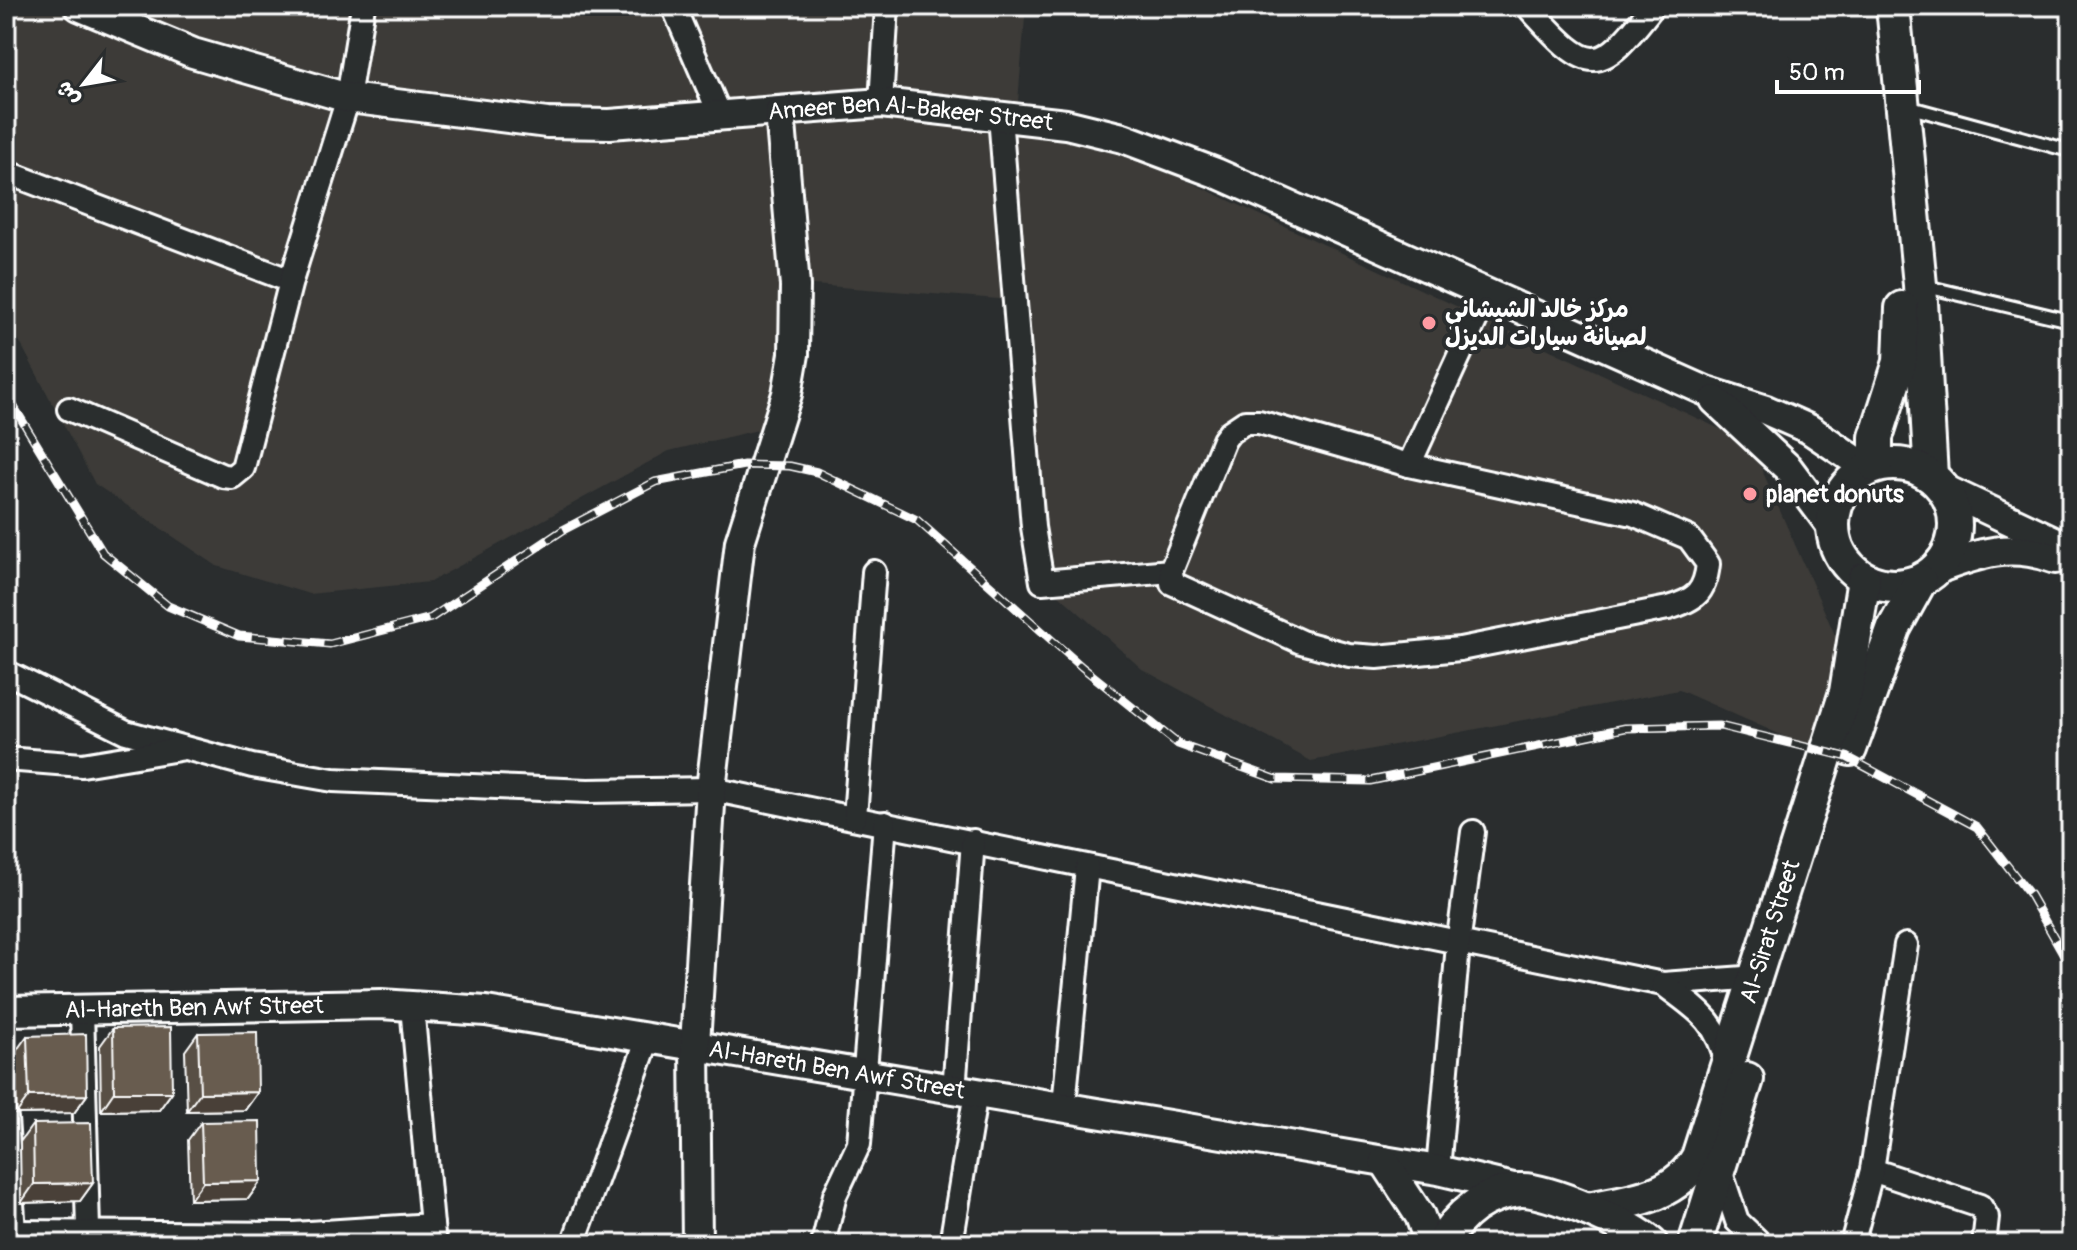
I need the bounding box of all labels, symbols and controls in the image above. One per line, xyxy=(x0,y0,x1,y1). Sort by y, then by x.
north arrow xyxy=(44,44,124,124)
scale bar xyxy=(1777,44,1919,94)
text: 50 m xyxy=(1789,58,1845,87)
text: ش xyxy=(49,76,86,111)
street label: Ameer Ben Al-Bakeer Street xyxy=(767,89,1055,137)
place label: مركز خالد الشيشاني لصيانة سيارات الديزل xyxy=(1445,295,1647,352)
marker: مركز خالد الشيشاني لصيانة سيارات الديزل xyxy=(1420,314,1438,332)
place label: planet donuts xyxy=(1766,480,1904,509)
marker: planet donuts xyxy=(1741,485,1759,503)
street label: Al-Sirat Street xyxy=(1734,856,1807,1007)
street label: Al-Hareth Ben Awf Street xyxy=(64,991,324,1025)
street label: Al-Hareth Ben Awf Street xyxy=(707,1034,967,1106)

